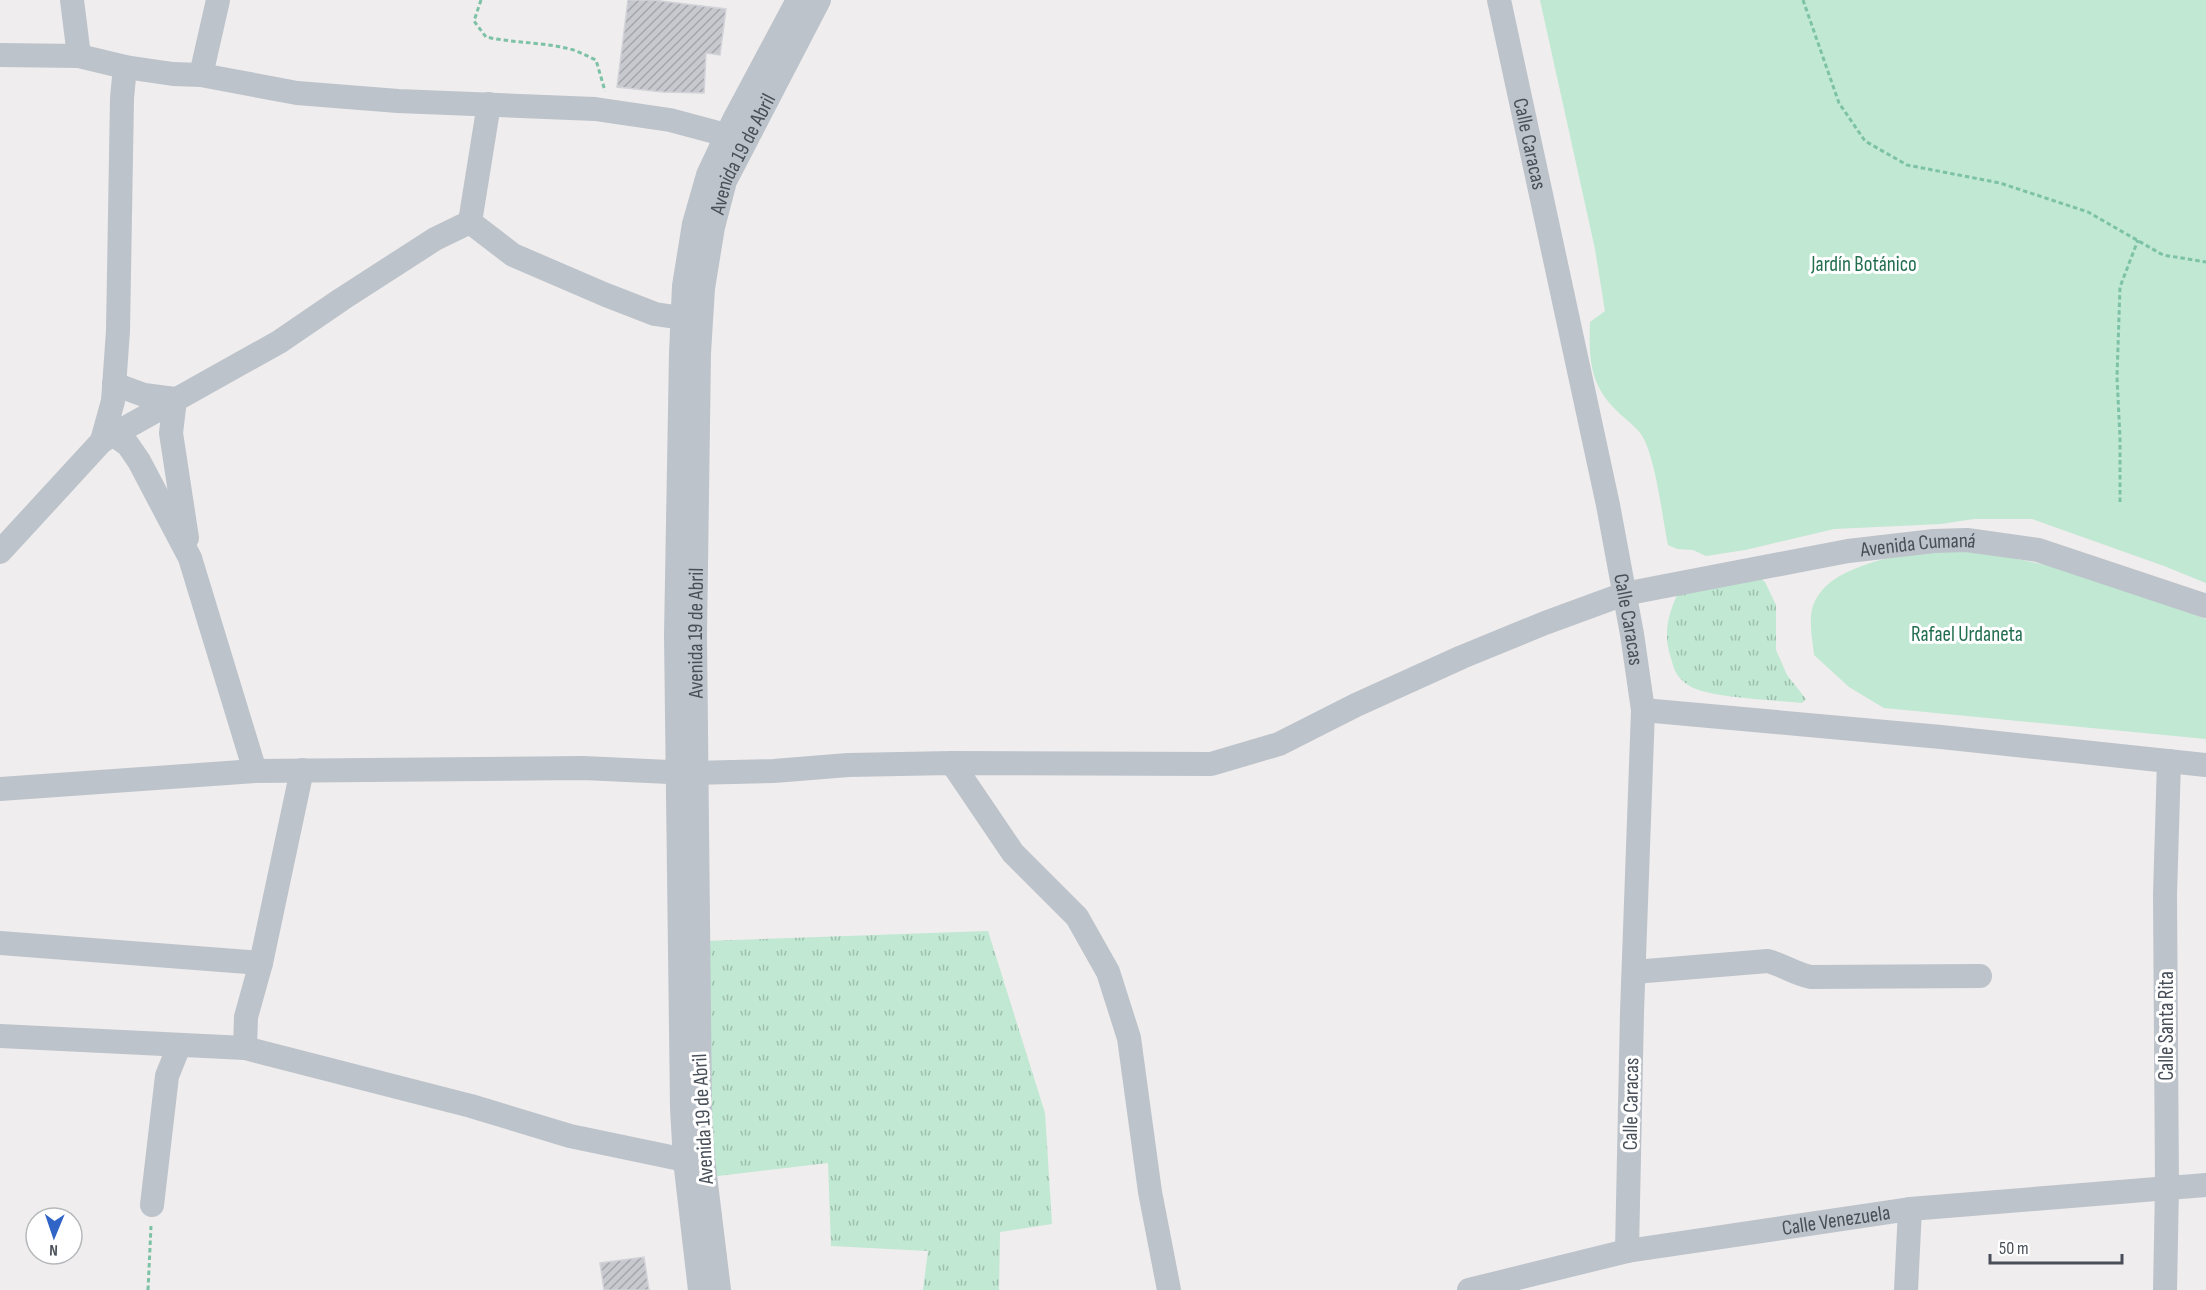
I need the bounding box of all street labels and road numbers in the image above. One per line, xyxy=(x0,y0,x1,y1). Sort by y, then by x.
street label: Avenida 19 de Abril xyxy=(704,89,781,218)
street label: Calle Caracas xyxy=(1508,96,1552,192)
street label: Avenida Cumaná xyxy=(1858,527,1977,562)
street label: Avenida 19 de Abril xyxy=(682,568,708,700)
street label: Calle Caracas xyxy=(1608,571,1649,667)
street label: Calle Santa Rita xyxy=(2154,971,2179,1081)
street label: Avenida 19 de Abril xyxy=(687,1053,719,1186)
street label: Calle Caracas xyxy=(1618,1057,1644,1151)
street label: Calle Venezuela xyxy=(1780,1200,1892,1240)

